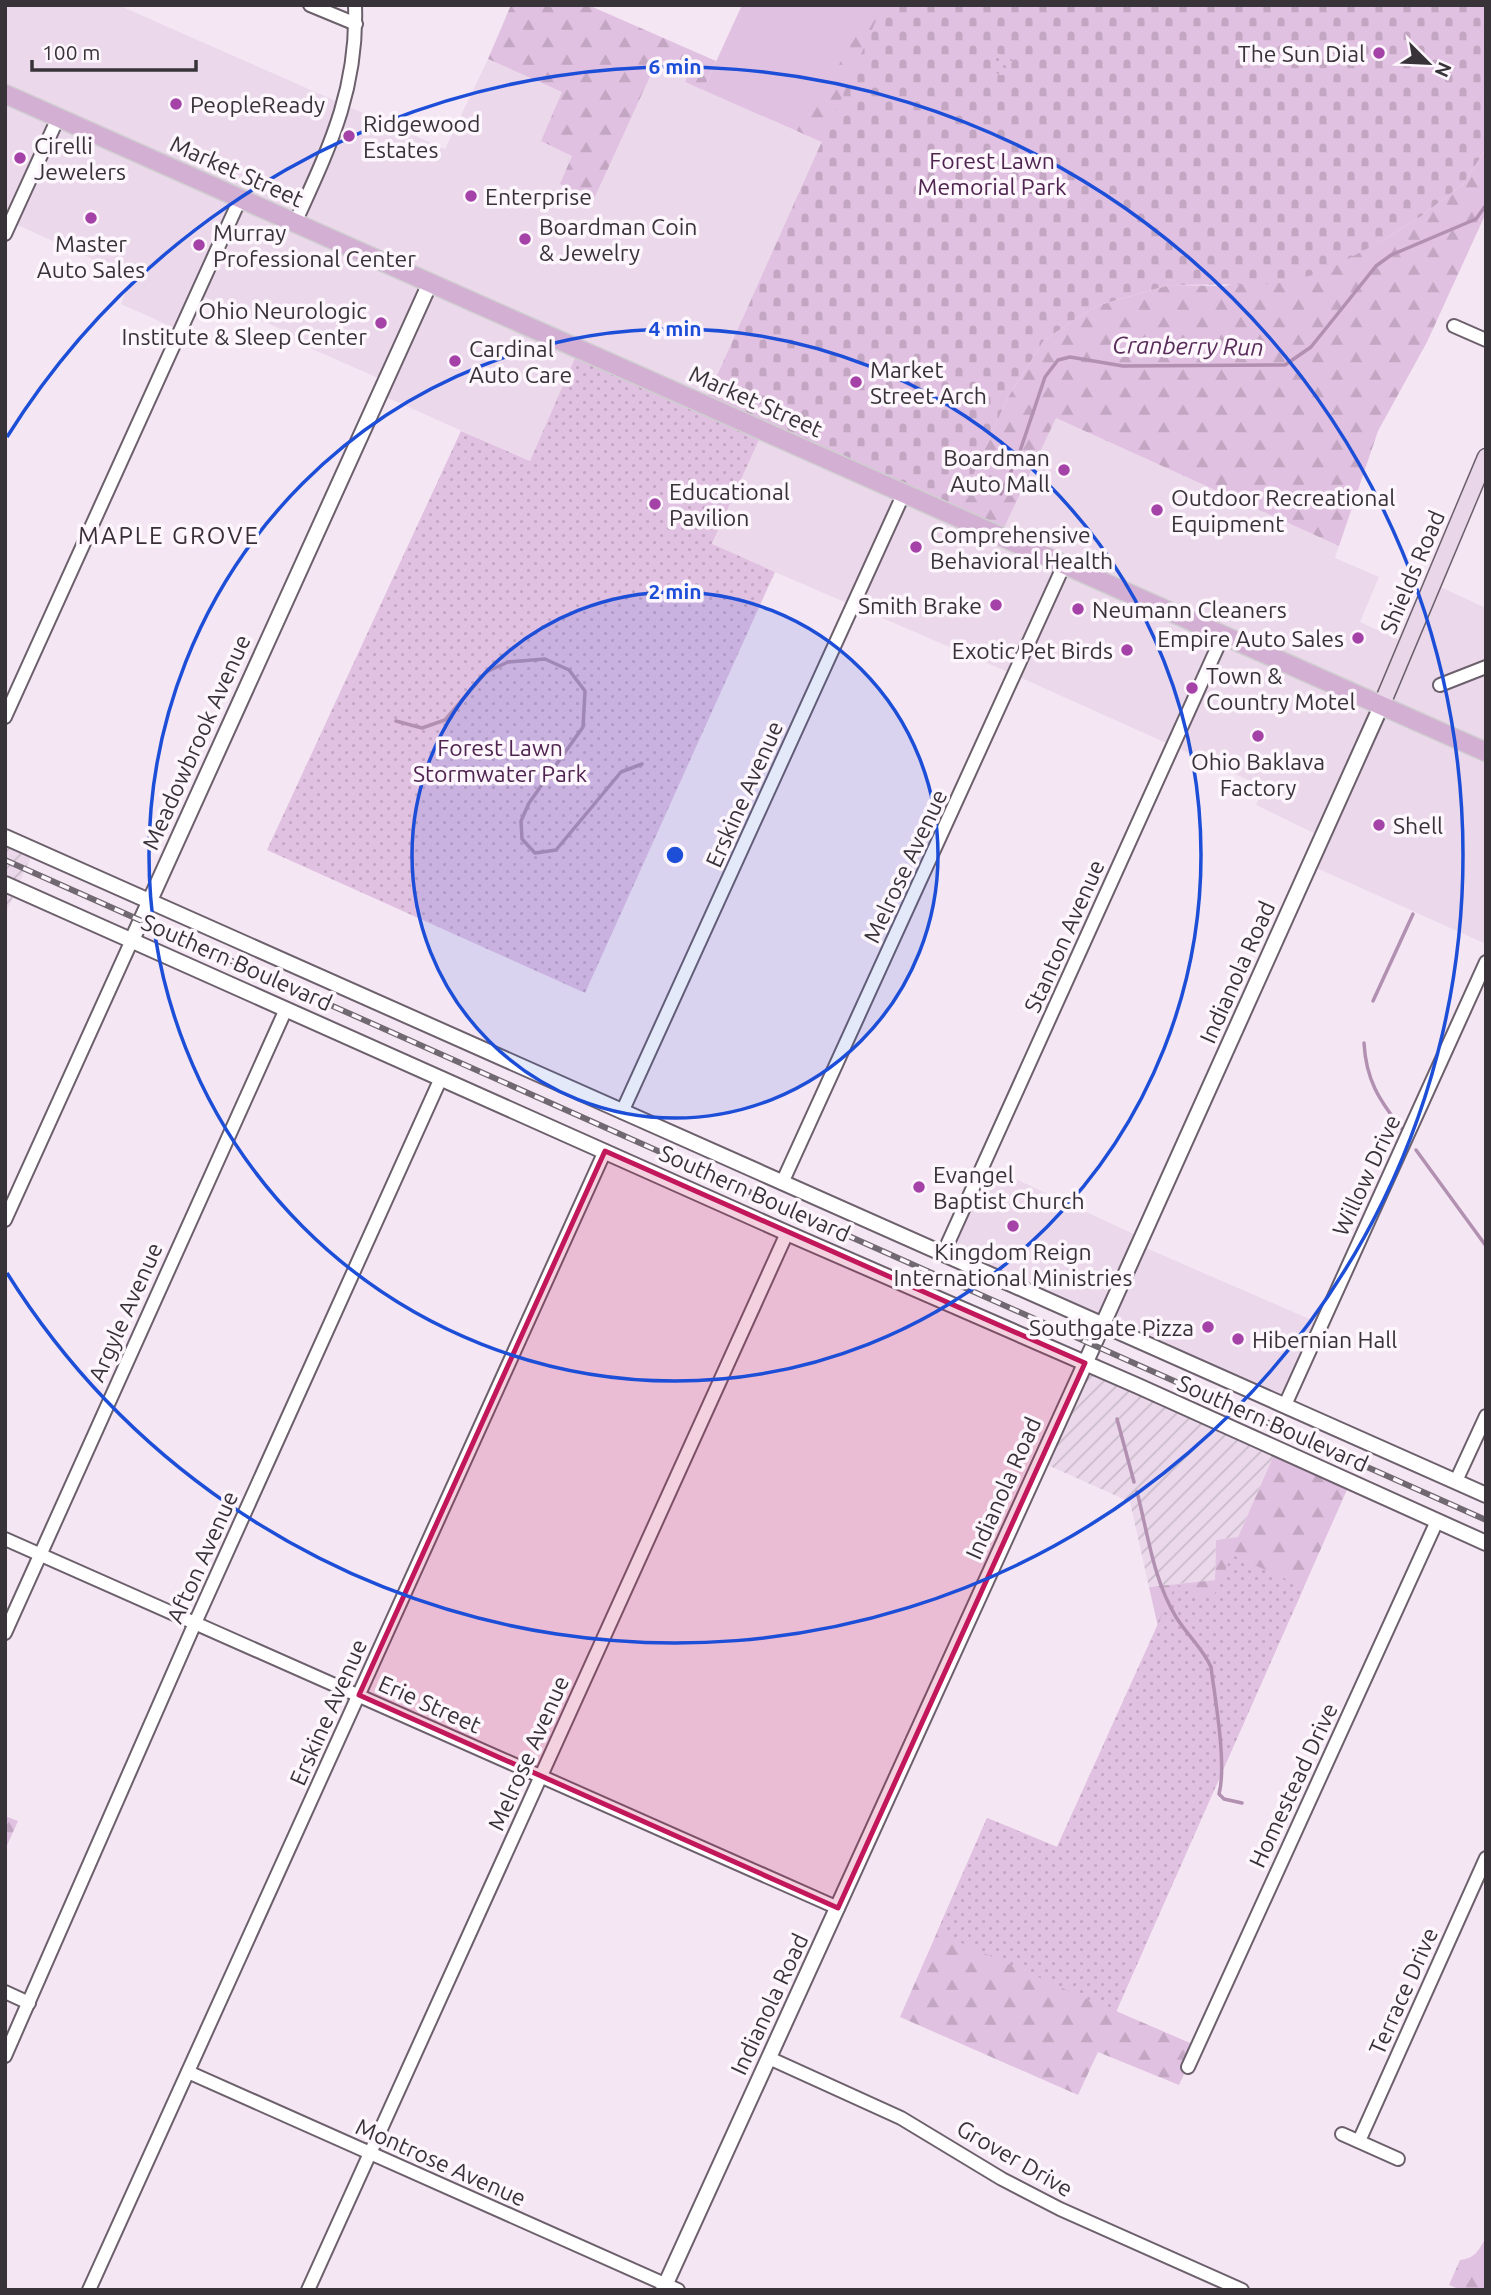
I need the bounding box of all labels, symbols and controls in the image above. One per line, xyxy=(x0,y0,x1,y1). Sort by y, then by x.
scale bar xyxy=(32,28,196,72)
north arrow xyxy=(1393,28,1463,98)
text: 100 m xyxy=(42,40,100,64)
place label: The Sun Dial xyxy=(1238,41,1365,66)
marker: The Sun Dial xyxy=(1371,45,1387,61)
text: 6 min xyxy=(648,54,702,78)
text: N xyxy=(1431,59,1456,81)
place label: PeopleReady xyxy=(190,92,325,117)
marker: PeopleReady xyxy=(168,96,184,112)
place label: Ridgewood Estates xyxy=(363,111,481,162)
marker: Ridgewood Estates xyxy=(341,128,357,144)
street label: Market Street xyxy=(167,131,307,211)
place label: Cirelli Jewelers xyxy=(34,133,126,184)
park label: Forest Lawn Memorial Park xyxy=(917,148,1067,199)
marker: Cirelli Jewelers xyxy=(12,150,28,166)
place label: Enterprise xyxy=(485,184,592,209)
marker: Enterprise xyxy=(463,188,479,204)
marker: Master Auto Sales xyxy=(83,210,99,226)
place label: Boardman Coin & Jewelry xyxy=(539,214,697,265)
place label: Murray Professional Center xyxy=(213,220,416,271)
place label: Master Auto Sales xyxy=(37,231,145,282)
marker: Boardman Coin & Jewelry xyxy=(517,231,533,247)
marker: Murray Professional Center xyxy=(191,237,207,253)
place label: Ohio Neurologic Institute & Sleep Center xyxy=(121,298,367,349)
marker: Ohio Neurologic Institute & Sleep Center xyxy=(373,315,389,331)
text: 4 min xyxy=(648,316,702,340)
water label: Cranberry Run xyxy=(1112,331,1264,361)
place label: Cardinal Auto Care xyxy=(469,336,572,387)
marker: Cardinal Auto Care xyxy=(447,353,463,369)
place label: Market Street Arch xyxy=(870,357,987,408)
street label: Market Street xyxy=(686,361,826,441)
marker: Market Street Arch xyxy=(848,374,864,390)
place label: Boardman Auto Mall xyxy=(943,445,1050,496)
marker: Boardman Auto Mall xyxy=(1056,462,1072,478)
place label: Educational Pavilion xyxy=(669,479,790,530)
place label: Outdoor Recreational Equipment xyxy=(1171,485,1395,536)
marker: Educational Pavilion xyxy=(647,496,663,512)
marker: Outdoor Recreational Equipment xyxy=(1149,502,1165,518)
street label: Shields Road xyxy=(1375,507,1449,637)
district label: MAPLE GROVE xyxy=(78,522,260,549)
place label: Comprehensive Behavioral Health xyxy=(930,522,1113,573)
marker: Comprehensive Behavioral Health xyxy=(908,539,924,555)
text: 2 min xyxy=(648,579,702,603)
place label: Smith Brake xyxy=(858,593,982,618)
marker: Smith Brake xyxy=(988,597,1004,613)
place label: Neumann Cleaners xyxy=(1092,597,1287,622)
marker: Neumann Cleaners xyxy=(1070,601,1086,617)
place label: Empire Auto Sales xyxy=(1157,626,1344,651)
marker: Empire Auto Sales xyxy=(1350,630,1366,646)
street label: Meadowbrook Avenue xyxy=(137,631,255,853)
place label: Exotic Pet Birds xyxy=(952,638,1113,663)
marker: Exotic Pet Birds xyxy=(1119,642,1135,658)
place label: Town & Country Motel xyxy=(1206,663,1356,714)
marker: Town & Country Motel xyxy=(1184,680,1200,696)
street label: Erskine Avenue xyxy=(701,717,787,871)
marker: Ohio Baklava Factory xyxy=(1250,728,1266,744)
park label: Forest Lawn Stormwater Park xyxy=(413,735,587,786)
place label: Ohio Baklava Factory xyxy=(1191,749,1325,800)
street label: Melrose Avenue xyxy=(859,785,951,947)
place label: Shell xyxy=(1393,813,1443,838)
marker: Shell xyxy=(1371,817,1387,833)
centre of rings xyxy=(663,843,687,867)
street label: Stanton Avenue xyxy=(1019,856,1109,1016)
street label: Indianola Road xyxy=(1195,897,1279,1047)
street label: Southern Boulevard xyxy=(138,909,336,1015)
street label: Willow Drive xyxy=(1327,1111,1405,1239)
street label: Southern Boulevard xyxy=(656,1140,854,1246)
place label: Evangel Baptist Church xyxy=(933,1162,1085,1213)
marker: Evangel Baptist Church xyxy=(911,1179,927,1195)
marker: Kingdom Reign International Ministries xyxy=(1005,1218,1021,1234)
street label: Argyle Avenue xyxy=(83,1239,167,1385)
place label: Kingdom Reign International Ministries xyxy=(893,1239,1133,1290)
place label: Southgate Pizza xyxy=(1029,1315,1194,1340)
marker: Southgate Pizza xyxy=(1200,1319,1216,1335)
place label: Hibernian Hall xyxy=(1252,1327,1397,1352)
marker: Hibernian Hall xyxy=(1230,1331,1246,1347)
street label: Southern Boulevard xyxy=(1174,1370,1372,1476)
street label: Indianola Road xyxy=(961,1413,1045,1563)
street label: Afton Avenue xyxy=(162,1487,242,1627)
street label: Erskine Avenue xyxy=(285,1635,371,1789)
street label: Erie Street xyxy=(375,1670,485,1738)
street label: Melrose Avenue xyxy=(483,1672,573,1834)
street label: Homestead Drive xyxy=(1244,1699,1342,1871)
street label: Terrace Drive xyxy=(1364,1924,1442,2058)
street label: Indianola Road xyxy=(725,1930,813,2078)
street label: Montrose Avenue xyxy=(352,2113,530,2211)
street label: Grover Drive xyxy=(953,2115,1077,2201)

